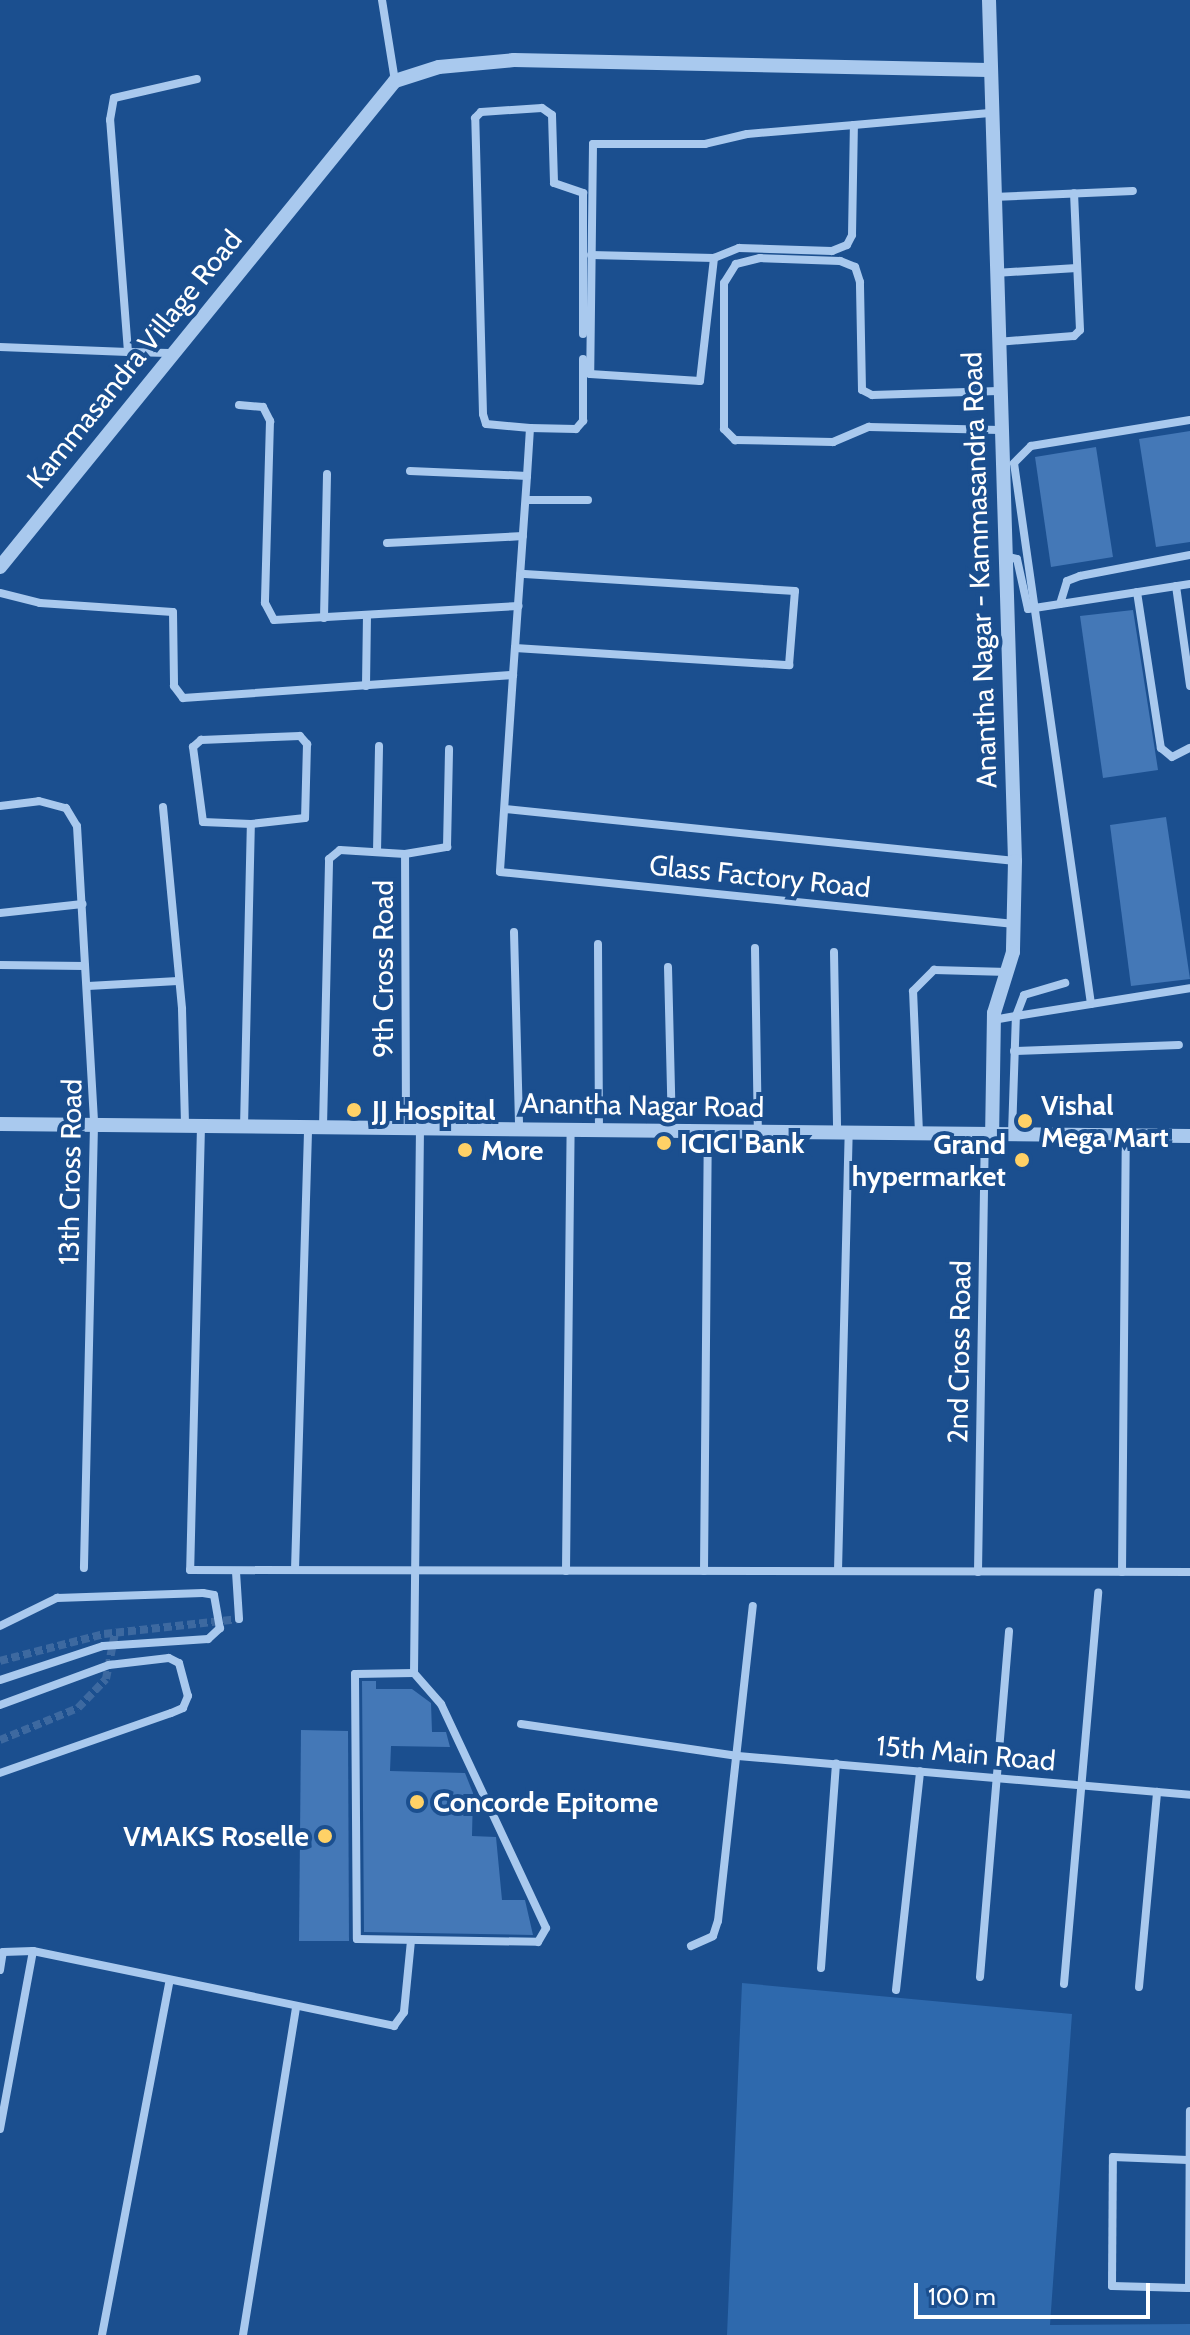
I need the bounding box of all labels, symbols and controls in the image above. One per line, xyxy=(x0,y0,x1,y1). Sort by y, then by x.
street label: Kammasandra Village Road xyxy=(19,223,249,495)
street label: Anantha Nagar - Kammasandra Road xyxy=(955,351,1003,789)
street label: Glass Factory Road xyxy=(648,848,872,904)
street label: 9th Cross Road xyxy=(366,880,400,1058)
street label: 13th Cross Road xyxy=(52,1079,88,1265)
street label: Anantha Nagar Road xyxy=(522,1086,764,1124)
place label: Vishal Mega Mart xyxy=(1041,1088,1169,1154)
place label: JJ Hospital xyxy=(372,1093,496,1127)
marker: JJ Hospital xyxy=(343,1099,365,1121)
marker: Vishal Mega Mart xyxy=(1016,1112,1034,1130)
place label: ICICI Bank xyxy=(680,1126,805,1160)
place label: Grand hypermarket xyxy=(852,1127,1006,1193)
place label: More xyxy=(481,1133,543,1167)
marker: ICICI Bank xyxy=(655,1134,673,1152)
marker: More xyxy=(456,1141,474,1159)
marker: Grand hypermarket xyxy=(1013,1151,1031,1169)
street label: 2nd Cross Road xyxy=(941,1260,977,1444)
street label: 15th Main Road xyxy=(875,1728,1057,1778)
place label: Concorde Epitome xyxy=(433,1785,658,1819)
marker: Concorde Epitome xyxy=(408,1793,426,1811)
place label: VMAKS Roselle xyxy=(123,1819,309,1853)
marker: VMAKS Roselle xyxy=(316,1827,334,1845)
scale bar xyxy=(918,2267,1154,2317)
text: 100 m xyxy=(928,2282,996,2311)

